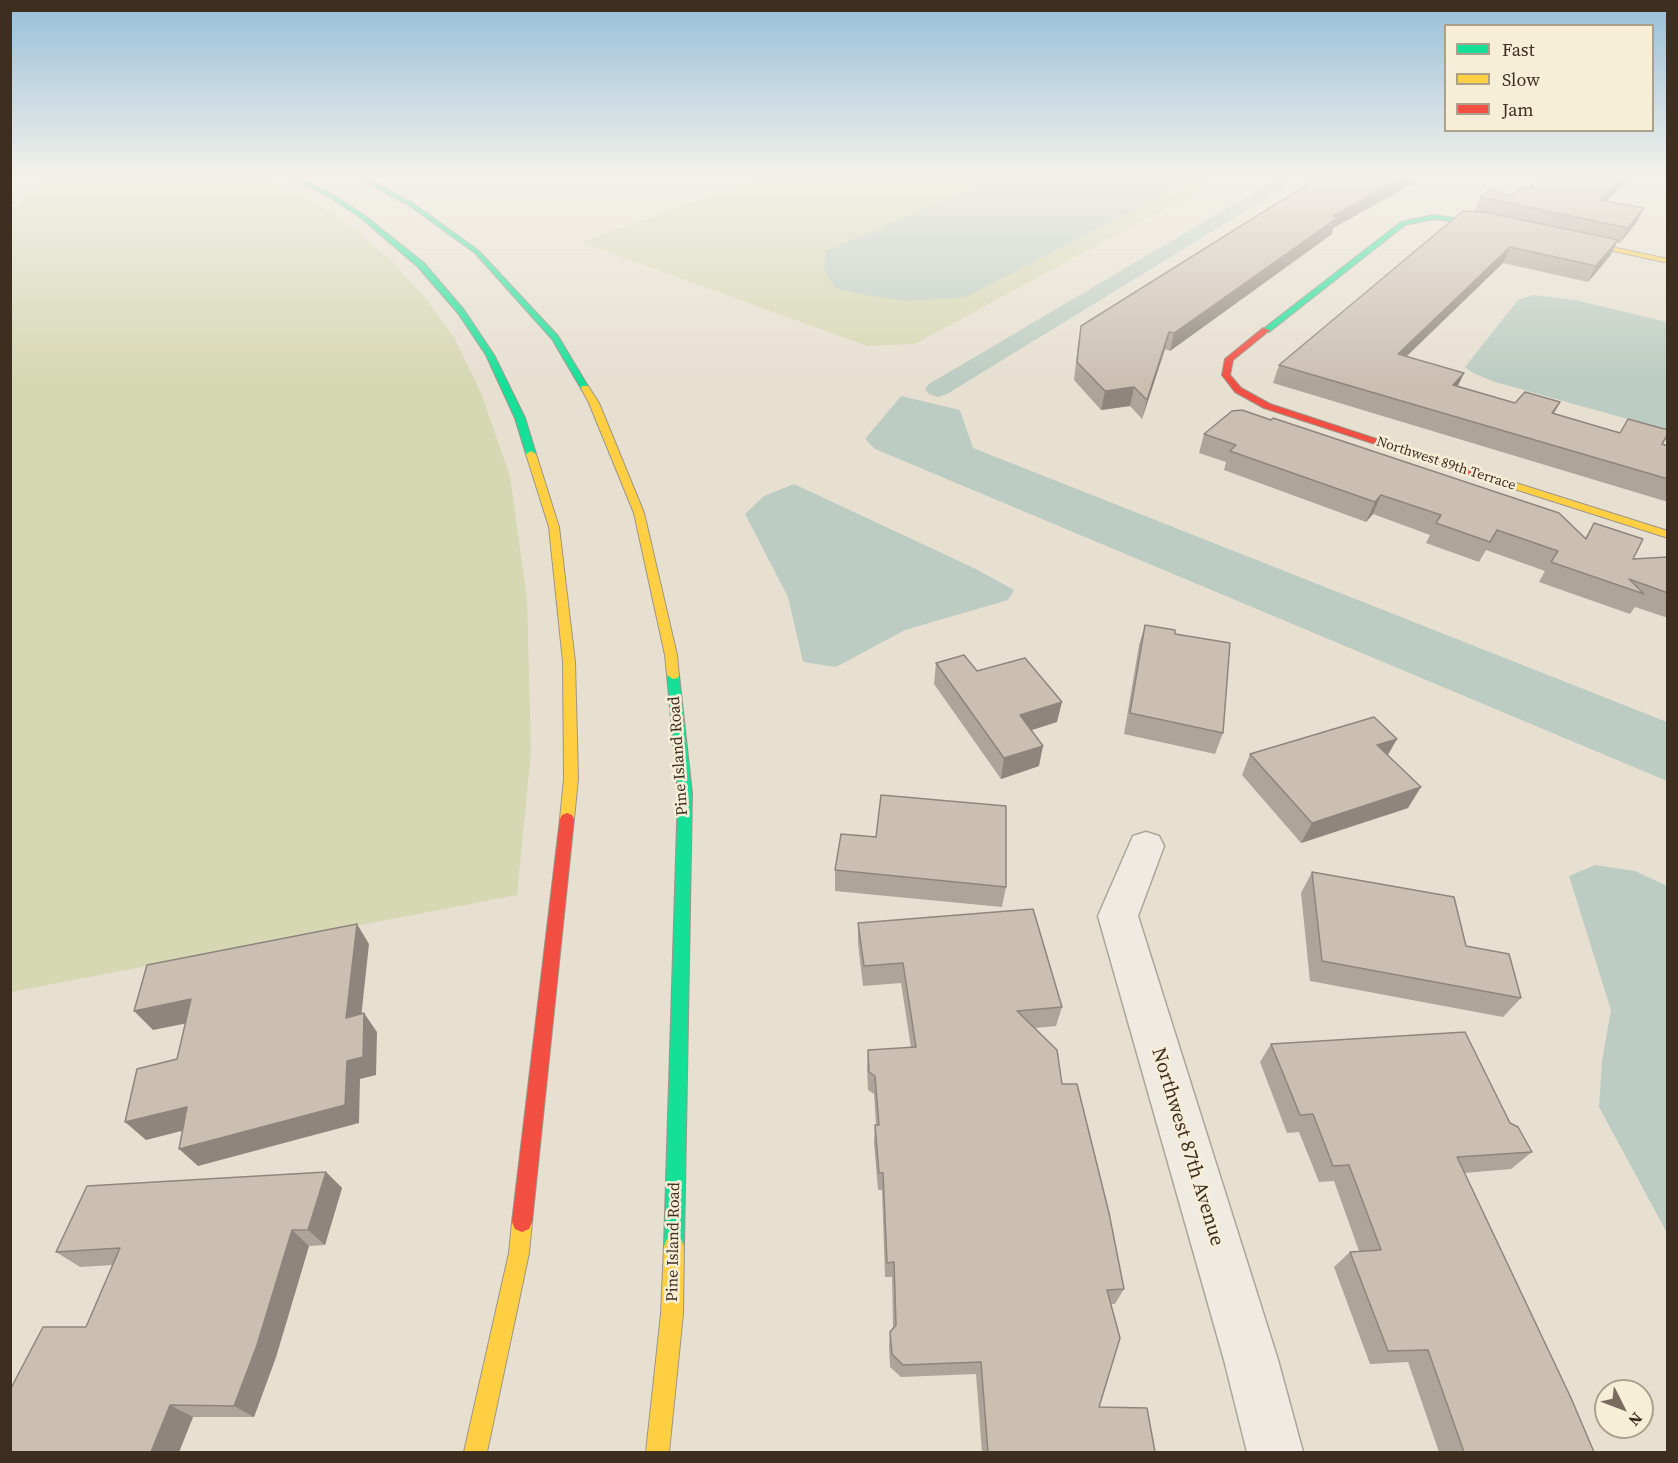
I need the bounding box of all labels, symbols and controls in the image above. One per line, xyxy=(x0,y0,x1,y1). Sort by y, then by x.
legend xyxy=(1444,24,1654,132)
text: Fast xyxy=(1502,37,1535,62)
text: Slow xyxy=(1502,67,1540,92)
text: Jam xyxy=(1502,97,1534,122)
street label: Northwest 89th Terrace xyxy=(1374,434,1518,494)
street label: Pine Island Road xyxy=(665,696,693,816)
street label: Northwest 87th Avenue xyxy=(1145,1045,1229,1249)
street label: Pine Island Road xyxy=(663,1182,685,1302)
north arrow xyxy=(1594,1379,1654,1439)
text: N xyxy=(1624,1408,1648,1431)

